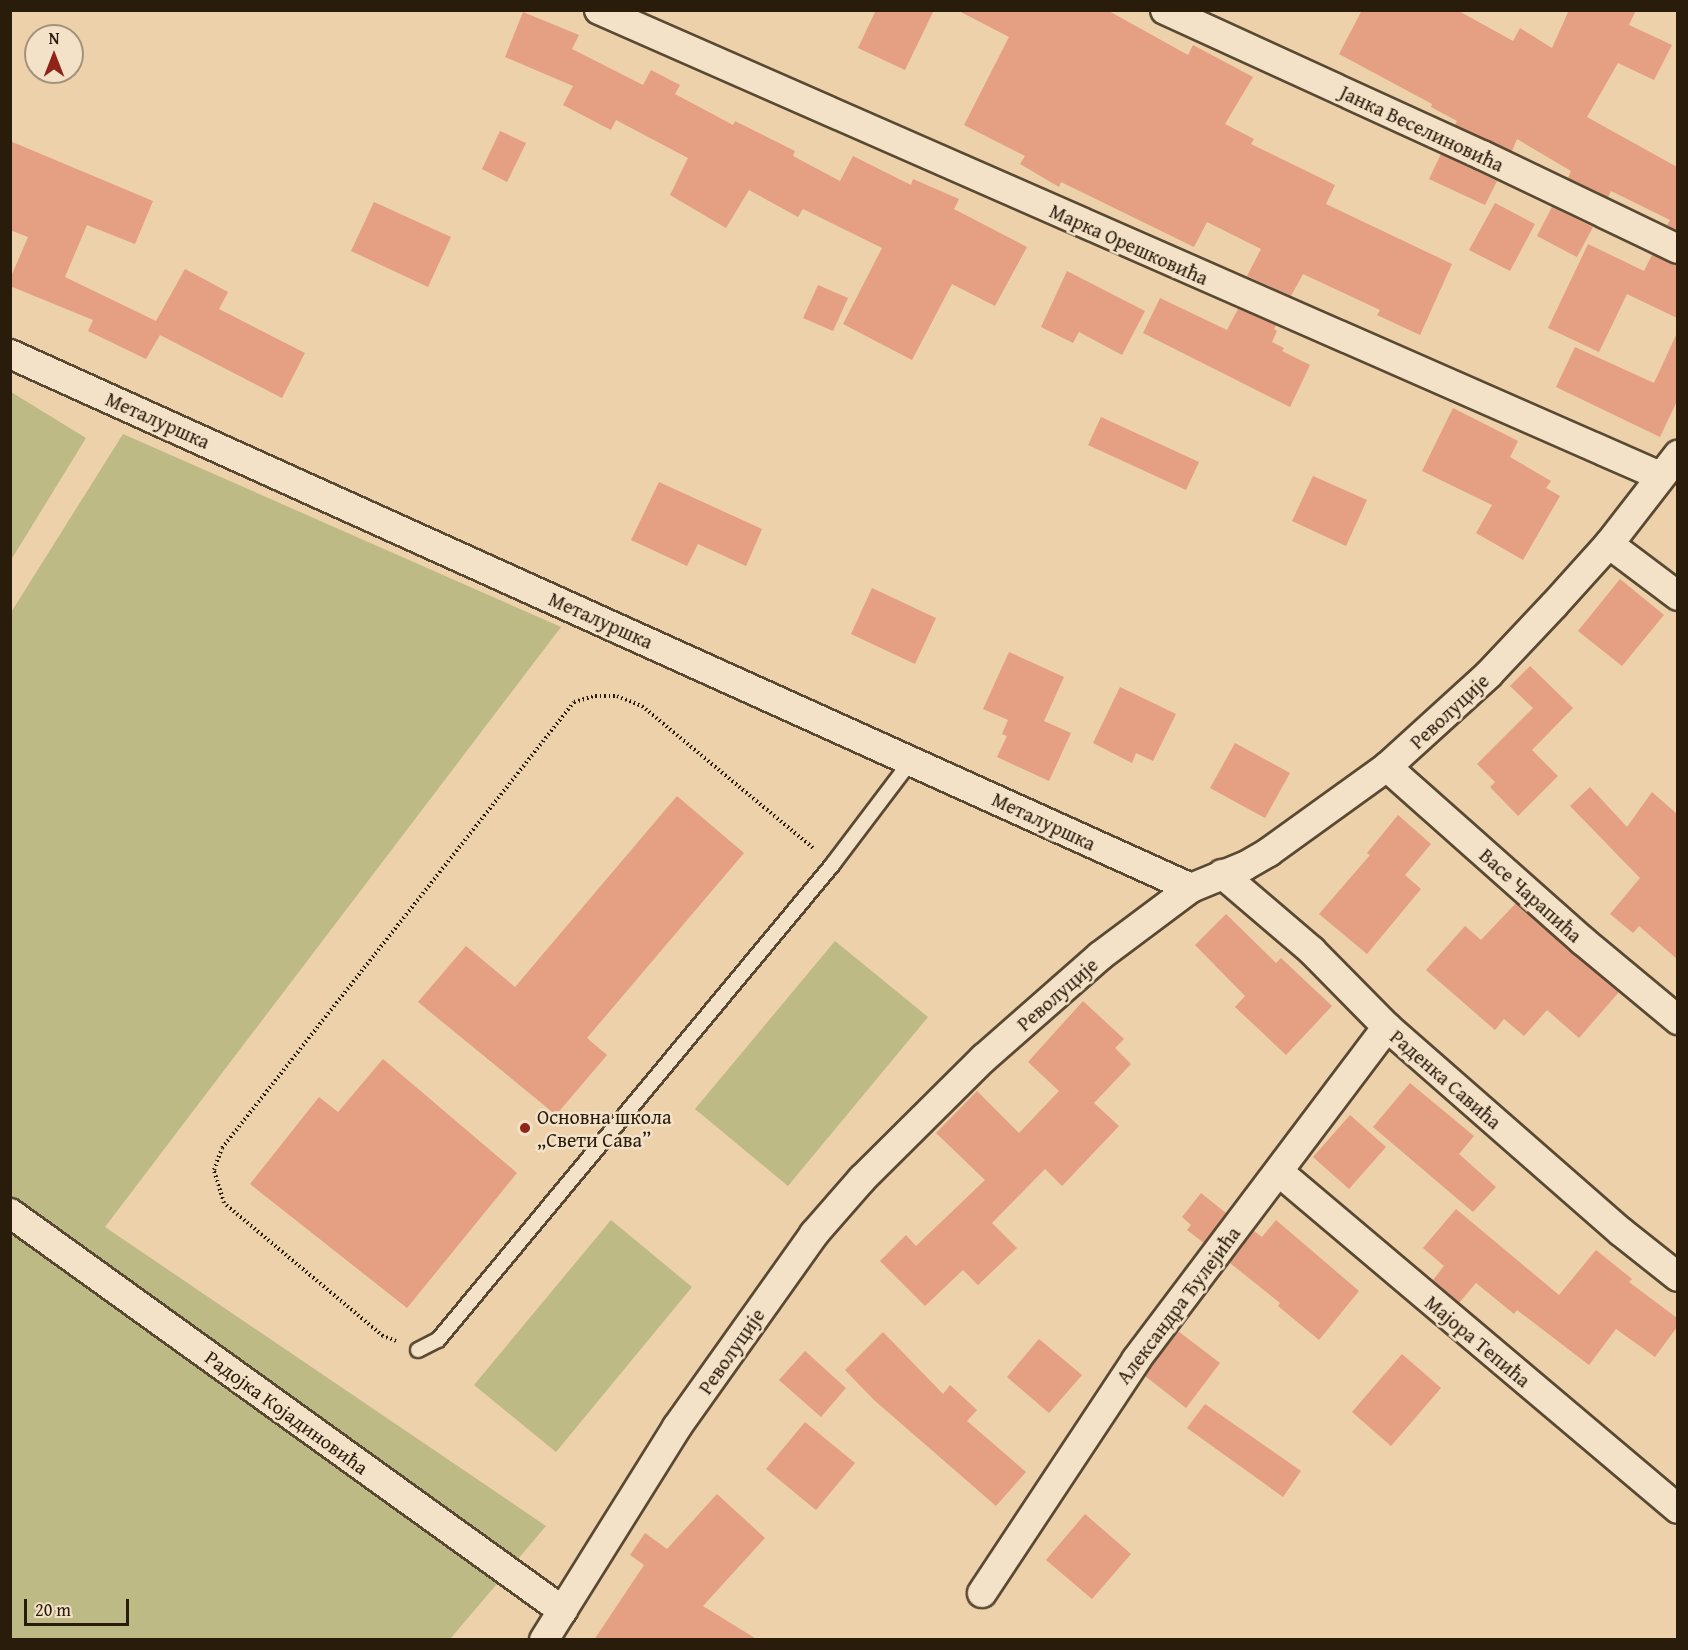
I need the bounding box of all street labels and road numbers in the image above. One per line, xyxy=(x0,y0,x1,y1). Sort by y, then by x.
street label: Јанка Веселиновића xyxy=(1336,80,1508,176)
street label: Марка Орешковића xyxy=(1046,198,1212,290)
street label: Металуршка xyxy=(102,386,214,454)
street label: Металуршка xyxy=(545,586,657,654)
street label: Револуције xyxy=(1404,668,1494,754)
street label: Металуршка xyxy=(988,787,1100,855)
street label: Васе Чарапића xyxy=(1475,843,1587,947)
street label: Револуције xyxy=(1012,952,1102,1036)
street label: Раденка Савића xyxy=(1386,1024,1506,1134)
street label: Александра Ђулејића xyxy=(1111,1222,1245,1388)
street label: Мајора Тепића xyxy=(1420,1290,1536,1392)
street label: Револуције xyxy=(693,1303,769,1399)
street label: Радојка Којадиновића xyxy=(201,1345,373,1479)

